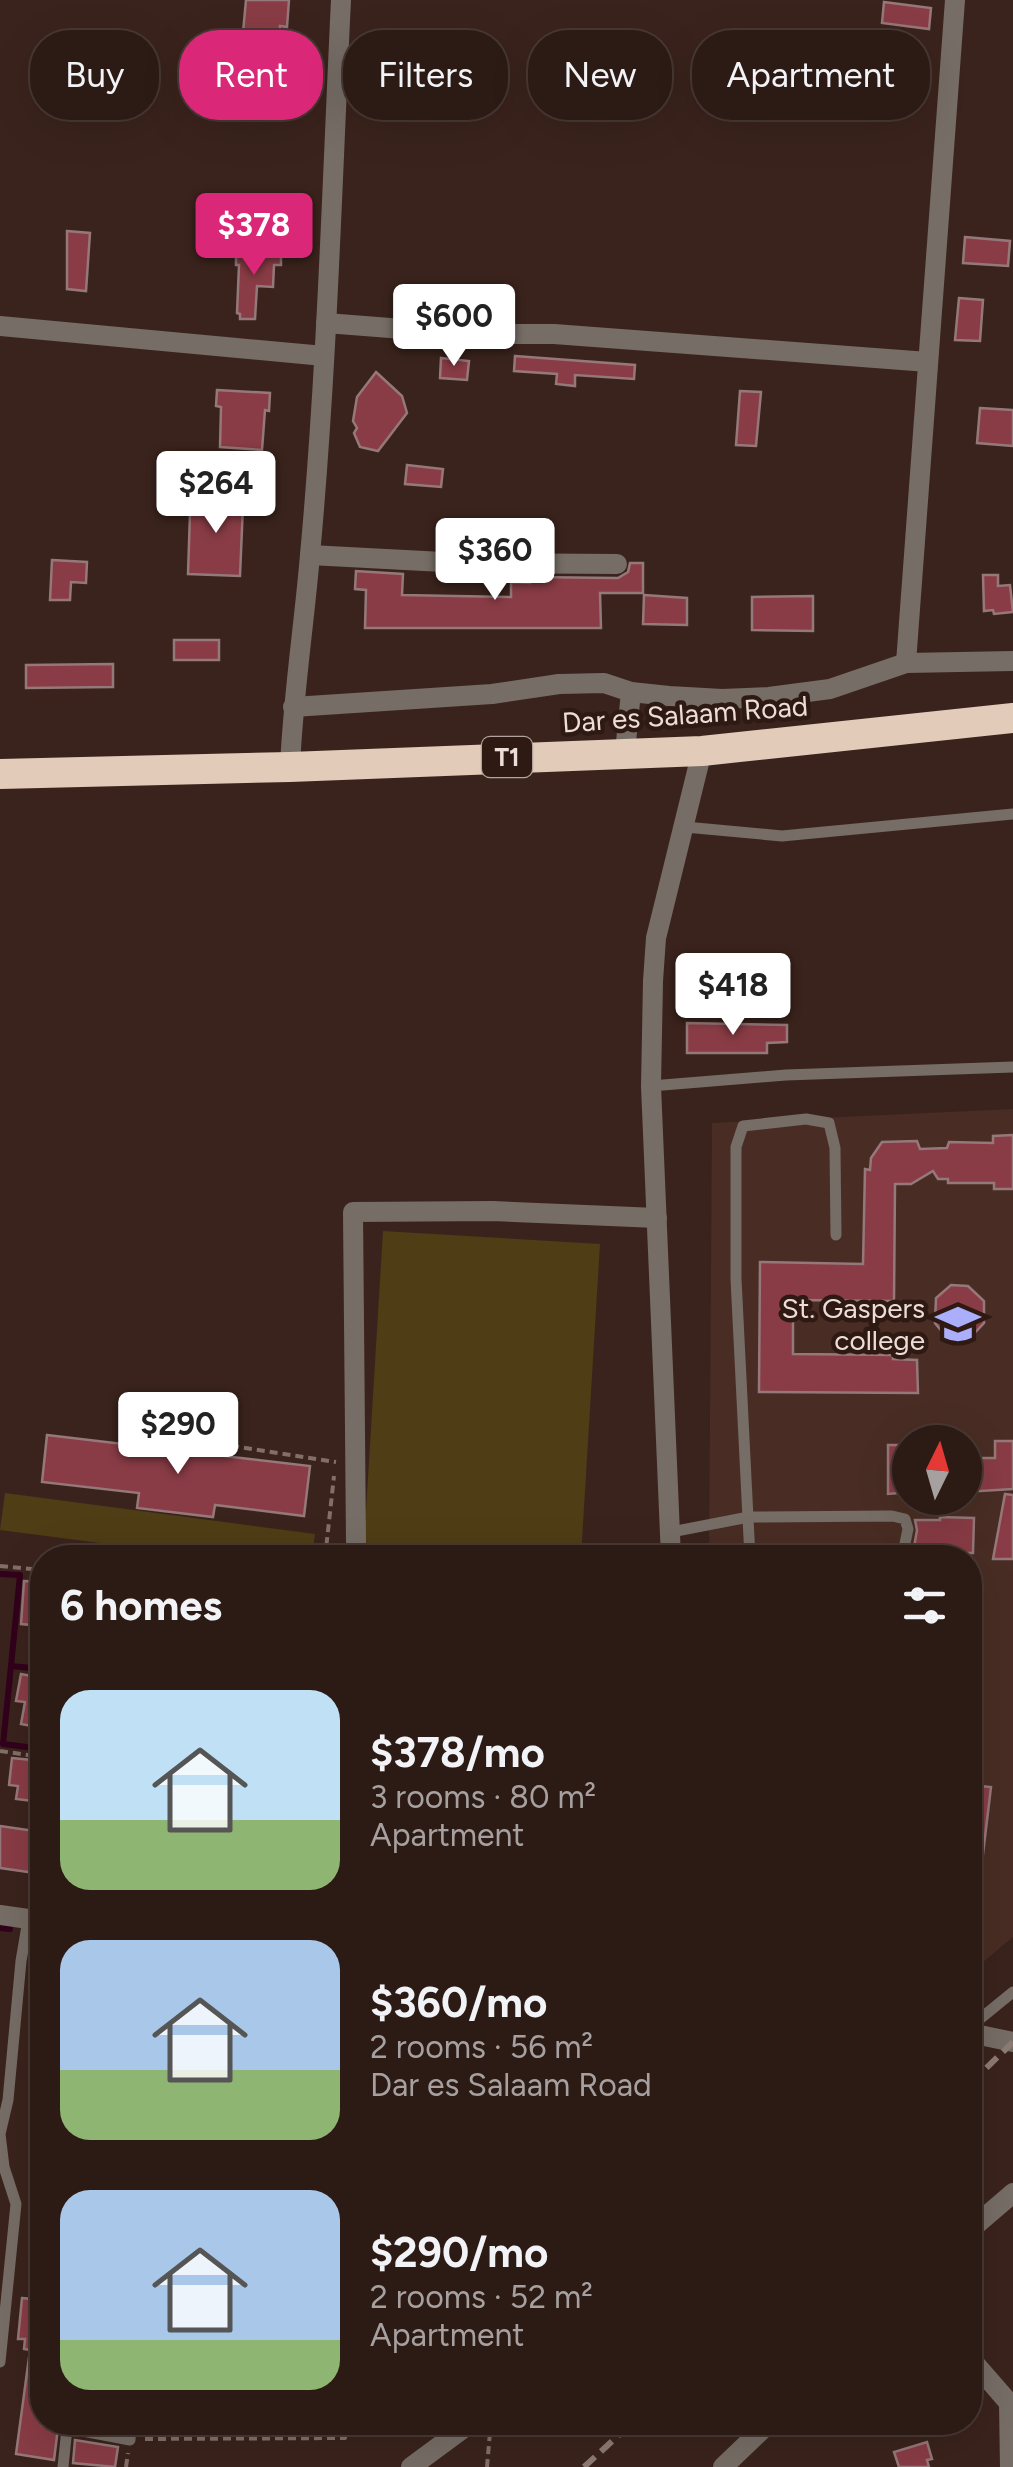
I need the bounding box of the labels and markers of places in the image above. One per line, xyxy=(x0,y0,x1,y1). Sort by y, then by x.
pin: $378 xyxy=(195,193,313,278)
pin: $600 xyxy=(395,284,513,369)
pin: $264 xyxy=(157,451,275,536)
pin: $360 xyxy=(436,518,554,603)
pin: $418 xyxy=(674,953,792,1038)
place label: St. Gaspers college xyxy=(782,1291,925,1357)
school or university icon: St. Gaspers college xyxy=(934,1300,982,1348)
pin: $290 xyxy=(119,1392,237,1477)

